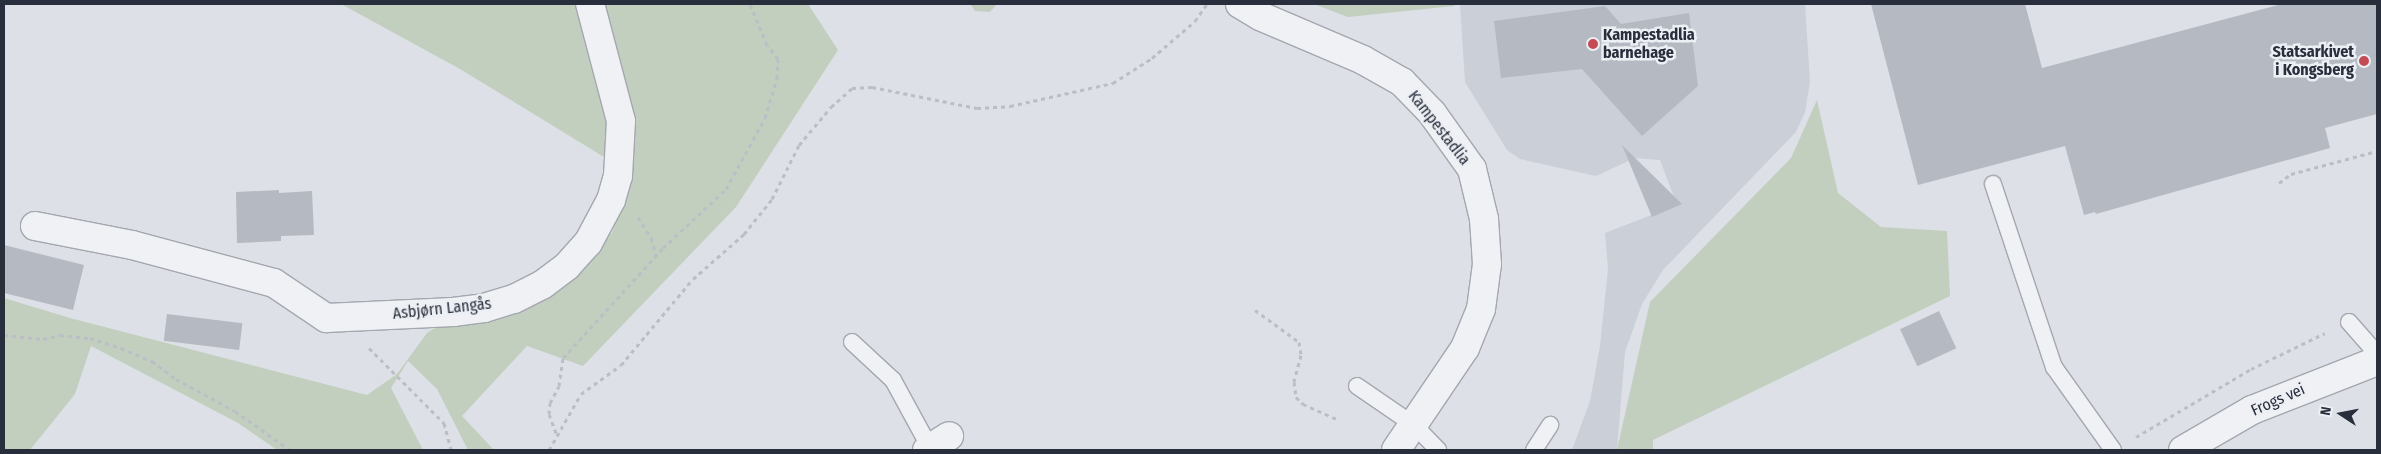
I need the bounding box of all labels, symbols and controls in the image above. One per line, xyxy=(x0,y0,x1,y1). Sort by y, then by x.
place label: Kampestadlia barnehage xyxy=(1603,25,1695,63)
marker: Kampestadlia barnehage xyxy=(1587,38,1599,50)
place label: Statsarkivet i Kongsberg xyxy=(2272,42,2354,80)
marker: Statsarkivet i Kongsberg xyxy=(2358,55,2370,67)
street label: Kampestadlia xyxy=(1404,87,1474,169)
street label: Asbjørn Langås xyxy=(392,294,492,324)
street label: Frogs vei xyxy=(2248,380,2308,420)
north arrow xyxy=(2316,389,2366,439)
text: N xyxy=(2317,405,2335,417)

